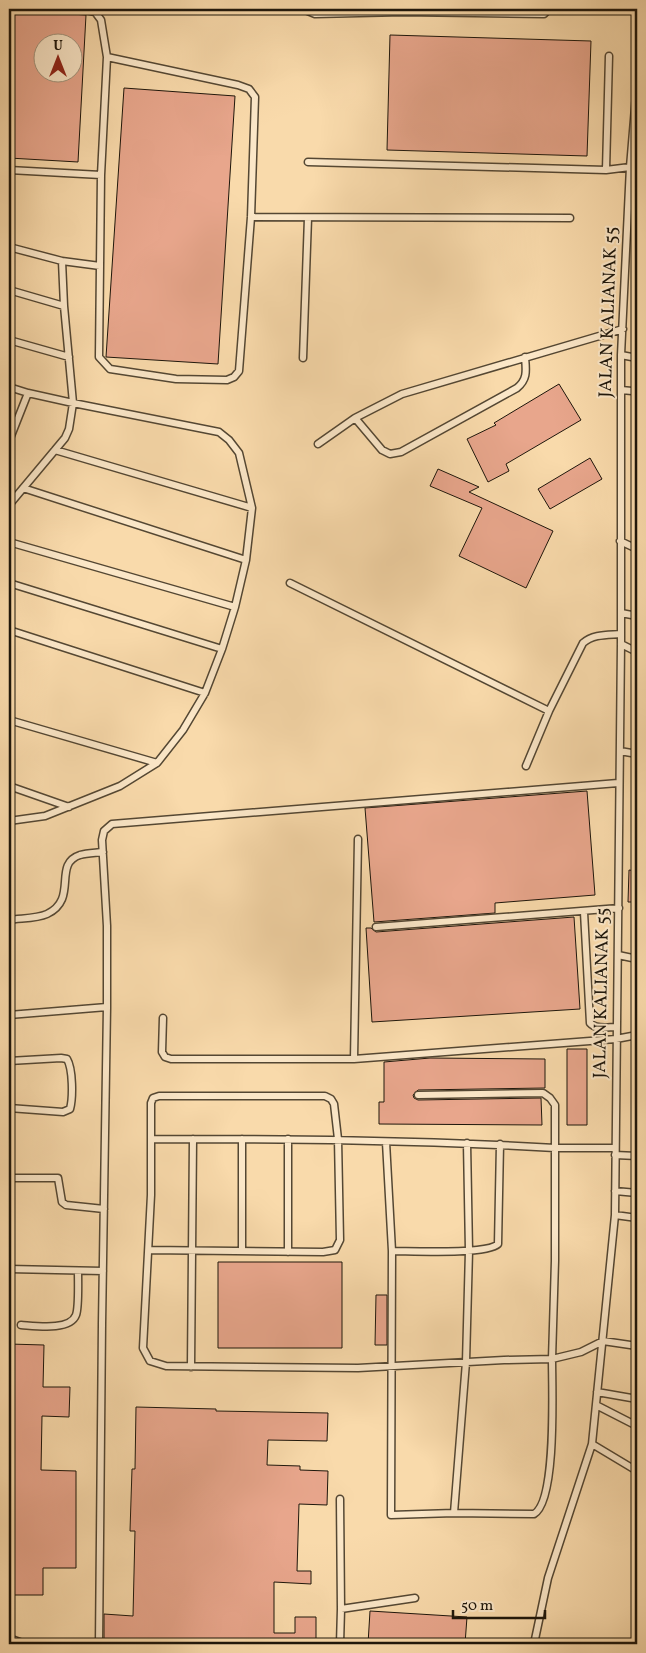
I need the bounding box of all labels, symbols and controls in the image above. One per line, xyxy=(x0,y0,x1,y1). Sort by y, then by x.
north arrow xyxy=(32,32,82,82)
text: U xyxy=(53,37,63,56)
street label: JALAN KALIANAK 55 xyxy=(594,226,624,398)
street label: JALAN KALIANAK 55 xyxy=(588,907,616,1079)
scale bar xyxy=(453,1588,546,1620)
text: 50 m xyxy=(461,1596,493,1617)

